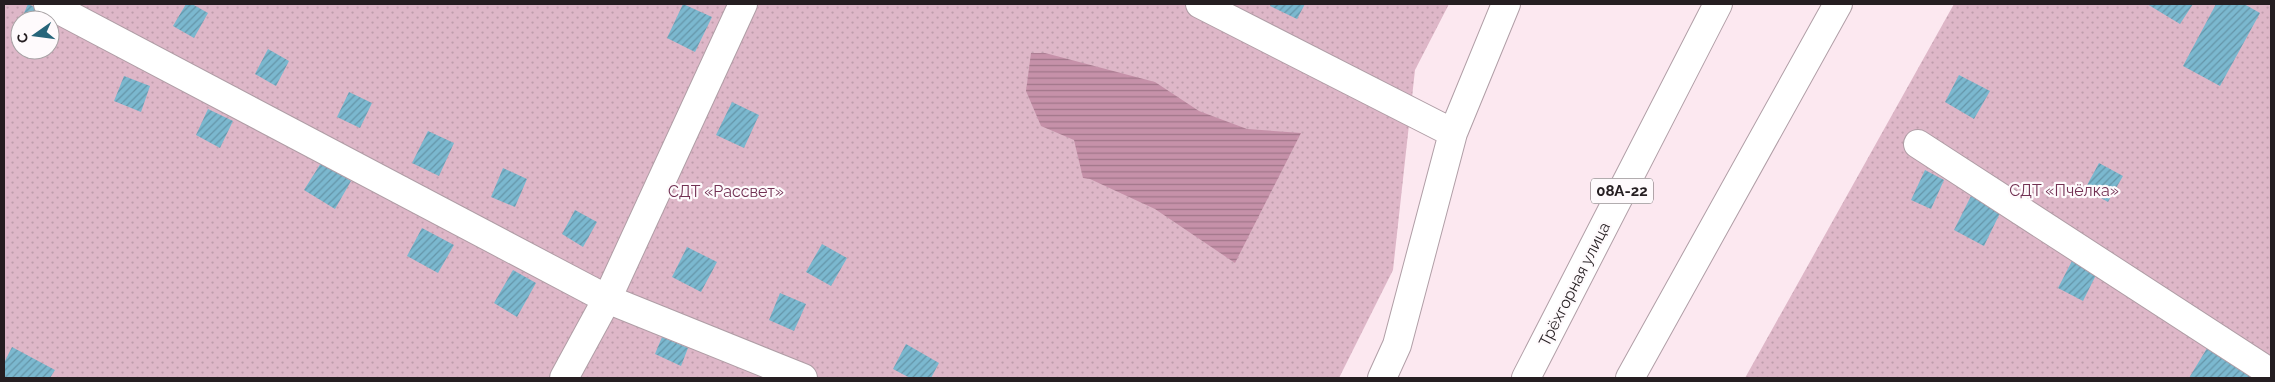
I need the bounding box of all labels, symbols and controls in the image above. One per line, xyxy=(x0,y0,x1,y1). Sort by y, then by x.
north arrow xyxy=(10,10,60,60)
text: С xyxy=(13,31,31,45)
road number: 08А-22 xyxy=(1591,178,1653,204)
park label: СДТ «Пчёлка» xyxy=(2009,181,2119,200)
park label: СДТ «Рассвет» xyxy=(668,182,784,201)
street label: Трёхгорная улица xyxy=(1535,219,1614,349)

